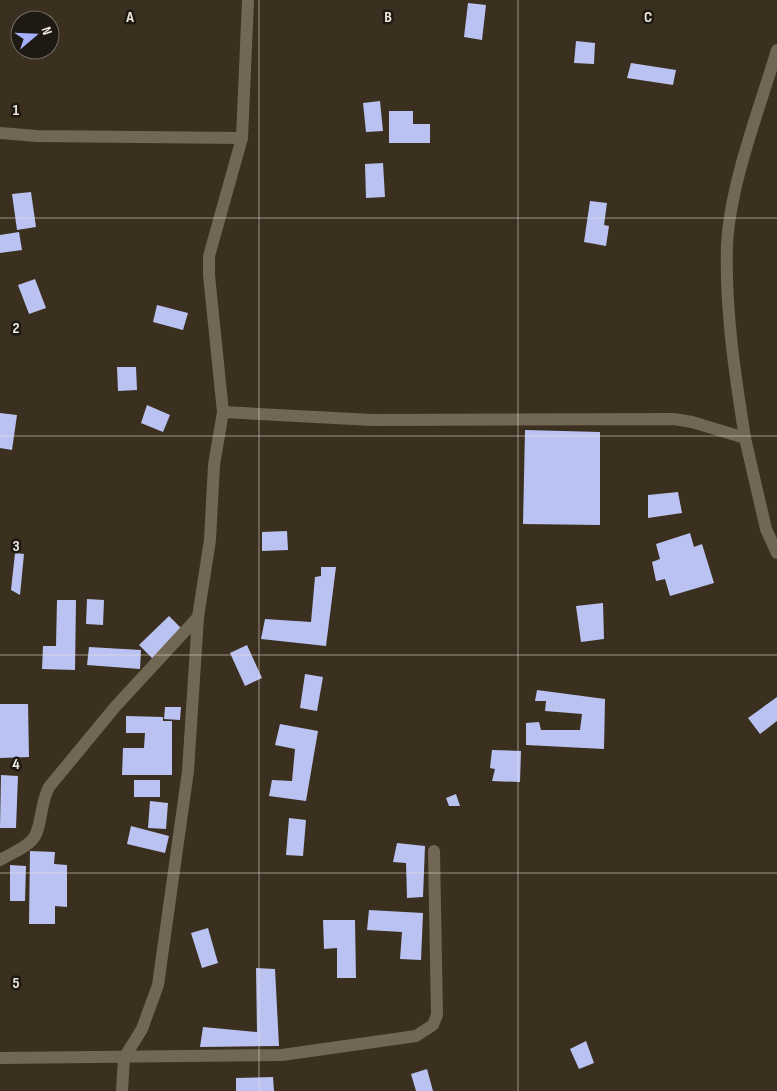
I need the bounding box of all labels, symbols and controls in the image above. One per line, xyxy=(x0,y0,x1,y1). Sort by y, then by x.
text: A xyxy=(125,8,134,27)
text: B xyxy=(384,8,392,27)
text: C xyxy=(644,8,652,27)
north arrow xyxy=(10,10,60,60)
text: N xyxy=(38,25,56,37)
text: 1 xyxy=(13,101,20,120)
text: 2 xyxy=(12,319,20,338)
text: 3 xyxy=(12,537,20,556)
text: 4 xyxy=(12,755,20,774)
text: 5 xyxy=(12,974,20,993)

